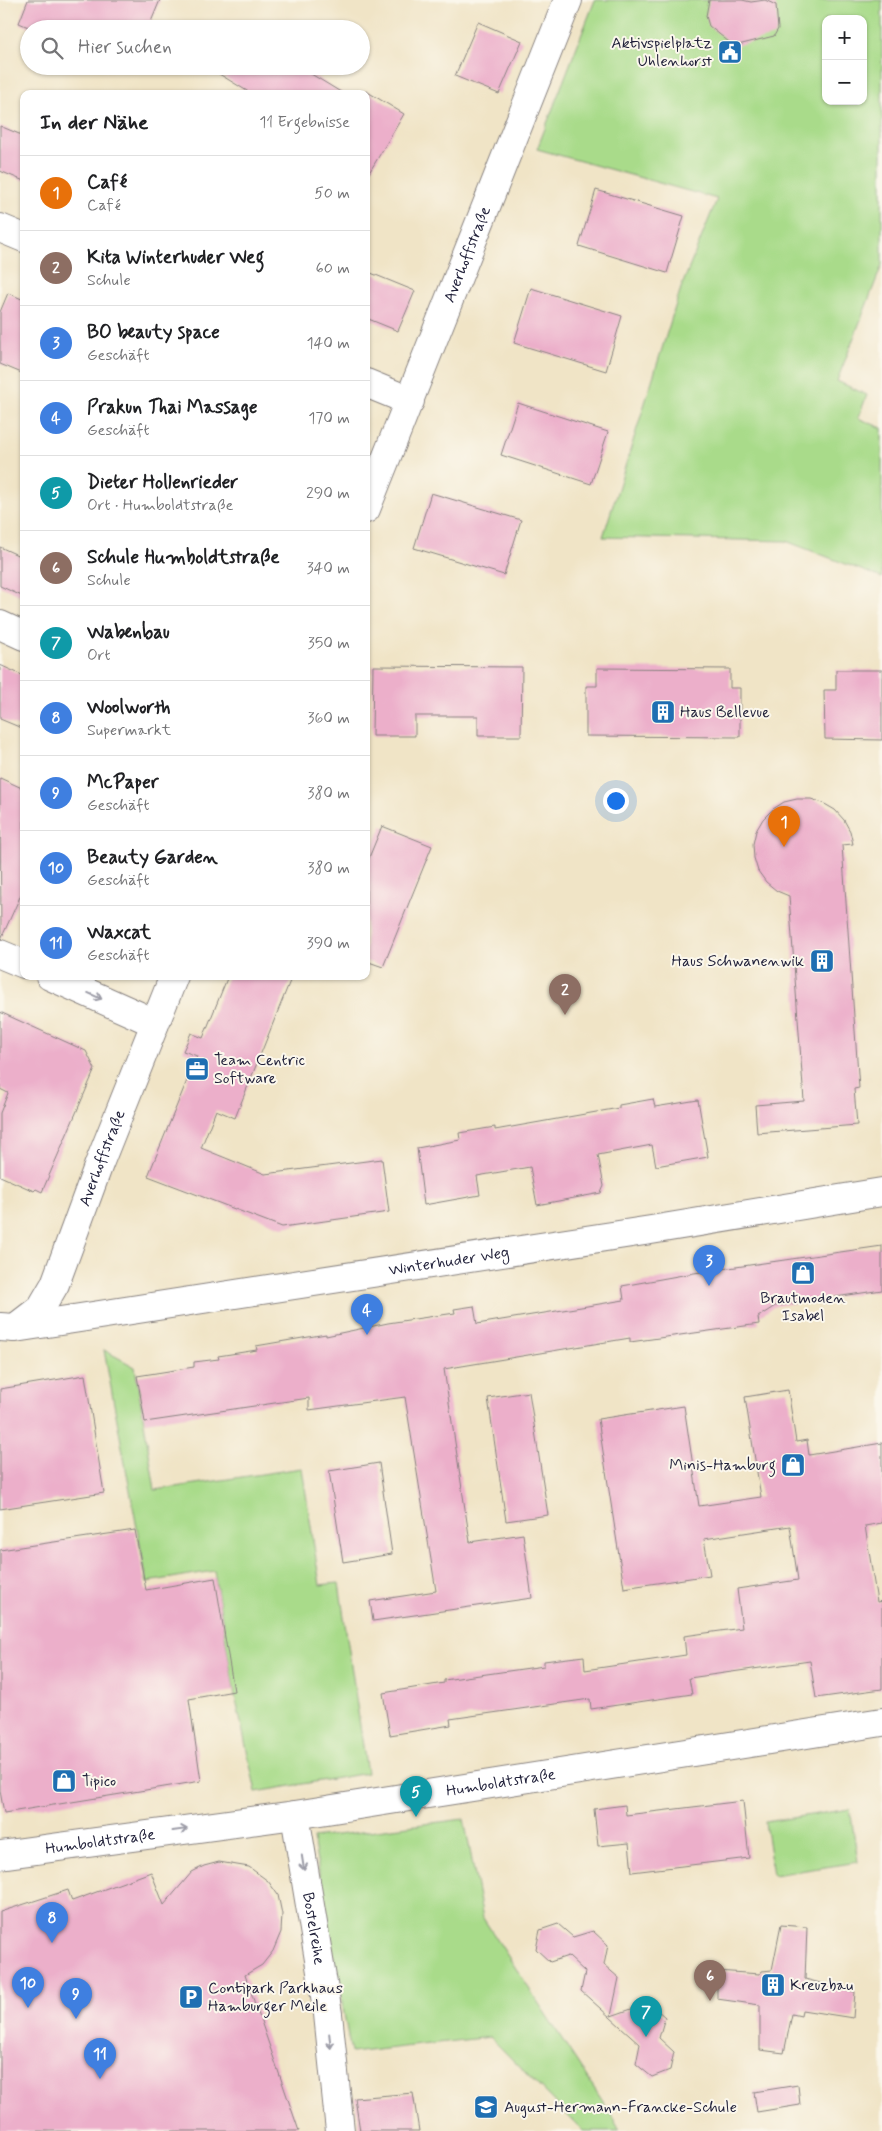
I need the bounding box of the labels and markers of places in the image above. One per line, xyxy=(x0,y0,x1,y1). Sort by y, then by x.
place label: Aktivspielplatz Uhlenhorst xyxy=(611,33,712,72)
public building icon: Aktivspielplatz Uhlenhorst xyxy=(717,39,743,65)
building icon: Haus Bellevue xyxy=(650,699,676,725)
place label: Haus Bellevue xyxy=(680,702,770,723)
pin: 1 xyxy=(768,806,800,847)
building icon: Haus Schwanenwik xyxy=(809,948,835,974)
place label: Haus Schwanenwik xyxy=(672,951,804,972)
pin: 2 xyxy=(549,974,581,1015)
place label: Team Centric Software xyxy=(214,1050,306,1089)
office icon: Team Centric Software xyxy=(184,1056,210,1082)
pin: 3 xyxy=(693,1245,725,1286)
shop icon: Brautmoden Isabel xyxy=(790,1260,816,1286)
place label: Brautmoden Isabel xyxy=(760,1288,846,1327)
pin: 4 xyxy=(351,1294,383,1335)
shop icon: Minis-Hamburg xyxy=(780,1452,806,1478)
place label: Minis-Hamburg xyxy=(669,1455,776,1477)
shop icon: Tipico xyxy=(51,1768,77,1794)
place label: Tipico xyxy=(82,1771,116,1792)
pin: 5 xyxy=(400,1776,432,1817)
pin: 8 xyxy=(36,1902,68,1943)
pin: 6 xyxy=(694,1960,726,2001)
pin: 10 xyxy=(12,1967,44,2008)
building icon: Kreuzbau xyxy=(760,1972,786,1998)
place label: Kreuzbau xyxy=(790,1975,853,1996)
pin: 9 xyxy=(60,1978,92,2019)
place label: Contipark Parkhaus Hamburger Meile xyxy=(208,1978,343,2018)
parking icon: Contipark Parkhaus Hamburger Meile xyxy=(178,1984,204,2010)
pin: 7 xyxy=(630,1996,662,2037)
pin: 11 xyxy=(84,2038,116,2079)
school or university icon: August-Hermann-Francke-Schule xyxy=(473,2094,499,2120)
place label: August-Hermann-Francke-Schule xyxy=(504,2097,737,2118)

